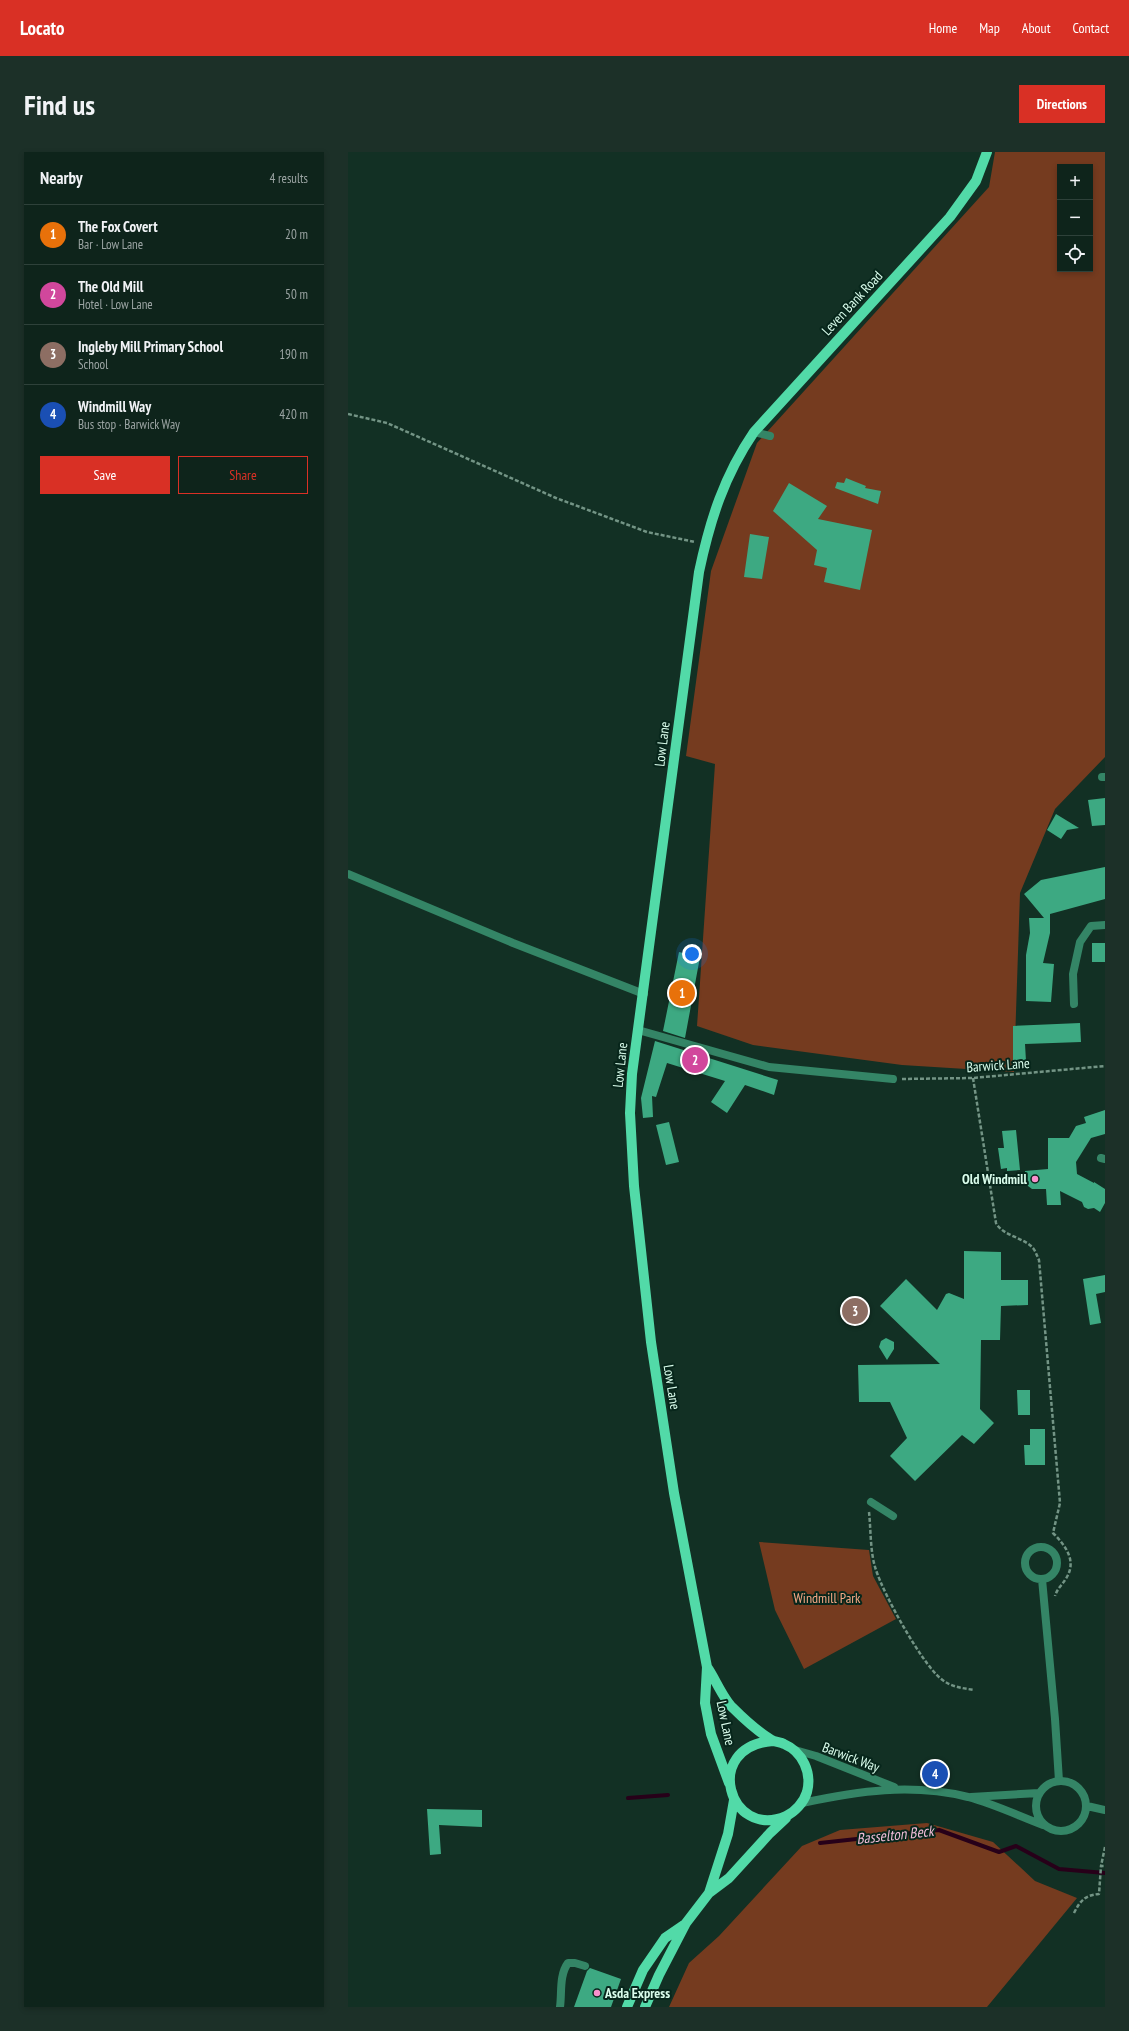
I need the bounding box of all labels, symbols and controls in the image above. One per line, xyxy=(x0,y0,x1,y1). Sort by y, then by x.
text: Locato xyxy=(20,16,65,40)
text: Home xyxy=(929,19,957,37)
text: Map xyxy=(979,19,1000,37)
text: About xyxy=(1022,19,1051,37)
text: Contact xyxy=(1073,19,1109,37)
button: Directions xyxy=(1019,85,1105,123)
text: Find us xyxy=(24,86,95,123)
map controls xyxy=(1057,164,1093,272)
button: + xyxy=(1057,164,1093,200)
text: Nearby xyxy=(40,167,83,189)
text: 4 results xyxy=(269,170,308,187)
button: − xyxy=(1057,200,1093,236)
text: The Fox Covert xyxy=(78,217,158,236)
text: 1 xyxy=(50,226,56,243)
text: 20 m xyxy=(285,226,308,243)
text: Bar · Low Lane xyxy=(78,236,143,253)
button: locate xyxy=(1057,236,1093,272)
street label: Leven Bank Road xyxy=(818,267,886,339)
text: The Old Mill xyxy=(78,277,143,296)
text: 2 xyxy=(50,286,56,303)
text: 50 m xyxy=(285,286,308,303)
text: Hotel · Low Lane xyxy=(78,296,153,313)
text: Ingleby Mill Primary School xyxy=(78,337,223,356)
text: 3 xyxy=(50,346,56,363)
text: 190 m xyxy=(279,346,308,363)
text: School xyxy=(78,356,108,373)
text: Windmill Way xyxy=(78,397,151,416)
text: 4 xyxy=(50,406,56,423)
text: 420 m xyxy=(279,406,308,423)
text: Bus stop · Barwick Way xyxy=(78,416,180,433)
button: Save xyxy=(40,456,170,494)
button: Share xyxy=(178,456,308,494)
street label: Low Lane xyxy=(650,720,674,768)
your location xyxy=(682,944,702,964)
pin: 1 xyxy=(669,978,695,1008)
street label: Low Lane xyxy=(609,1041,631,1088)
pin: 2 xyxy=(682,1045,708,1075)
street label: Barwick Lane xyxy=(966,1054,1031,1076)
place label: Old Windmill xyxy=(962,1170,1028,1188)
marker: Old Windmill xyxy=(1030,1174,1040,1184)
pin: 3 xyxy=(842,1296,868,1326)
street label: Low Lane xyxy=(660,1363,684,1411)
park label: Windmill Park xyxy=(793,1589,861,1607)
street label: Low Lane xyxy=(712,1699,740,1747)
street label: Barwick Way xyxy=(820,1738,883,1776)
pin: 4 xyxy=(922,1759,948,1789)
water label: Basselton Beck xyxy=(855,1821,937,1848)
place label: Asda Express xyxy=(604,1984,670,2002)
marker: Asda Express xyxy=(592,1988,602,1998)

